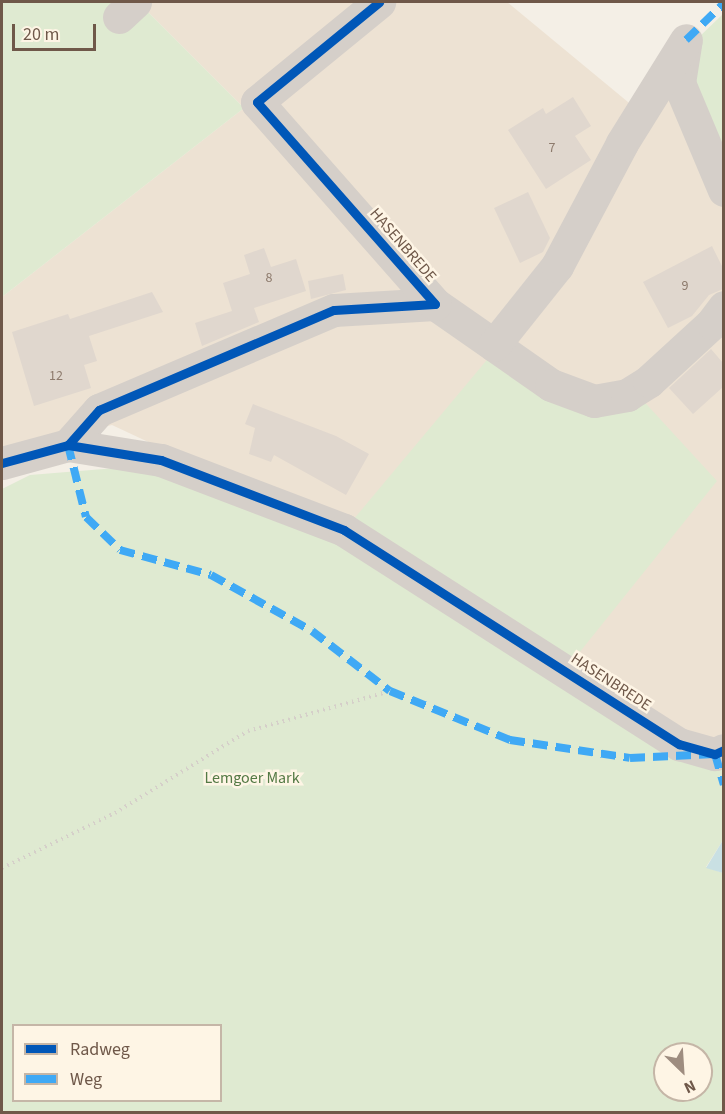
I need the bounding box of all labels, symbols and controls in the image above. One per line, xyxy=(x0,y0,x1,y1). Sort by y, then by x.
scale bar xyxy=(15,12,99,50)
text: 20 m xyxy=(23,22,59,47)
house number: 7 xyxy=(549,140,555,156)
street label: HASENBREDE xyxy=(366,204,440,286)
house number: 8 xyxy=(266,270,272,286)
house number: 9 xyxy=(682,278,688,294)
house number: 12 xyxy=(49,368,63,384)
street label: HASENBREDE xyxy=(567,649,655,715)
park label: Lemgoer Mark xyxy=(204,768,300,788)
legend xyxy=(12,1024,222,1102)
text: Radweg xyxy=(70,1037,130,1062)
north arrow xyxy=(653,1042,713,1102)
text: Weg xyxy=(70,1067,102,1092)
text: N xyxy=(680,1074,699,1099)

